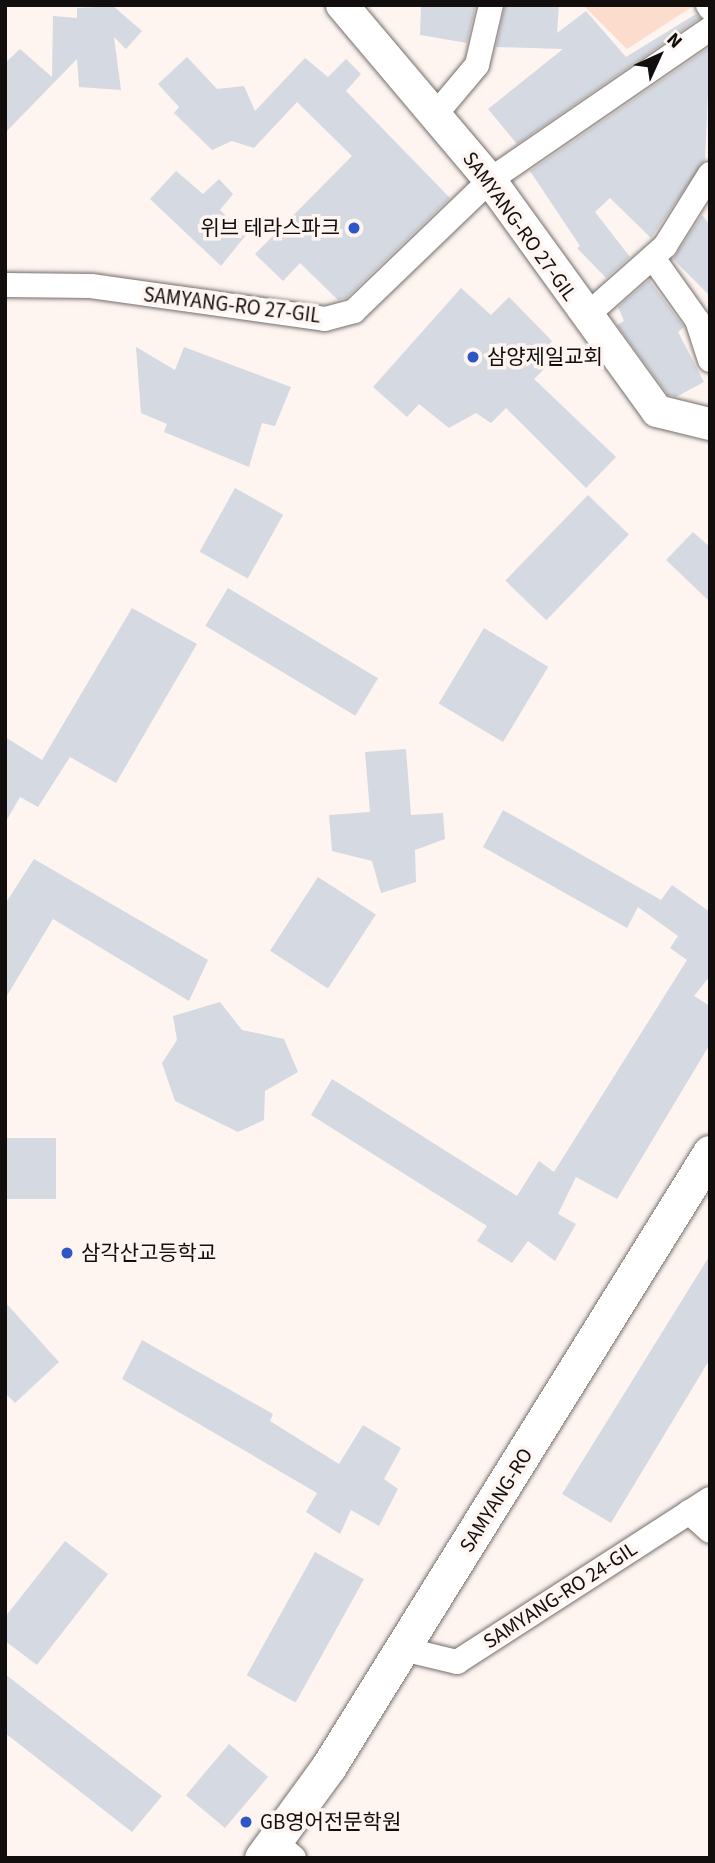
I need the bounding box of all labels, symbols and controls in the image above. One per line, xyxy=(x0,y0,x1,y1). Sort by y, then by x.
north arrow xyxy=(624,21,694,91)
text: N xyxy=(660,27,688,55)
street label: SAMYANG-RO 27-GIL xyxy=(457,146,583,306)
place label: 위브 테라스파크 xyxy=(201,215,340,241)
marker: 위브 테라스파크 xyxy=(346,220,362,236)
street label: SAMYANG-RO 27-GIL xyxy=(142,282,322,328)
place label: 삼양제일교회 xyxy=(487,344,603,370)
marker: 삼양제일교회 xyxy=(465,349,481,365)
place label: 삼각산고등학교 xyxy=(81,1240,216,1266)
marker: 삼각산고등학교 xyxy=(59,1245,75,1261)
street label: SAMYANG-RO xyxy=(454,1443,538,1557)
street label: SAMYANG-RO 24-GIL xyxy=(478,1536,642,1654)
place label: GB영어전문학원 xyxy=(260,1809,401,1835)
marker: GB영어전문학원 xyxy=(238,1814,254,1830)

